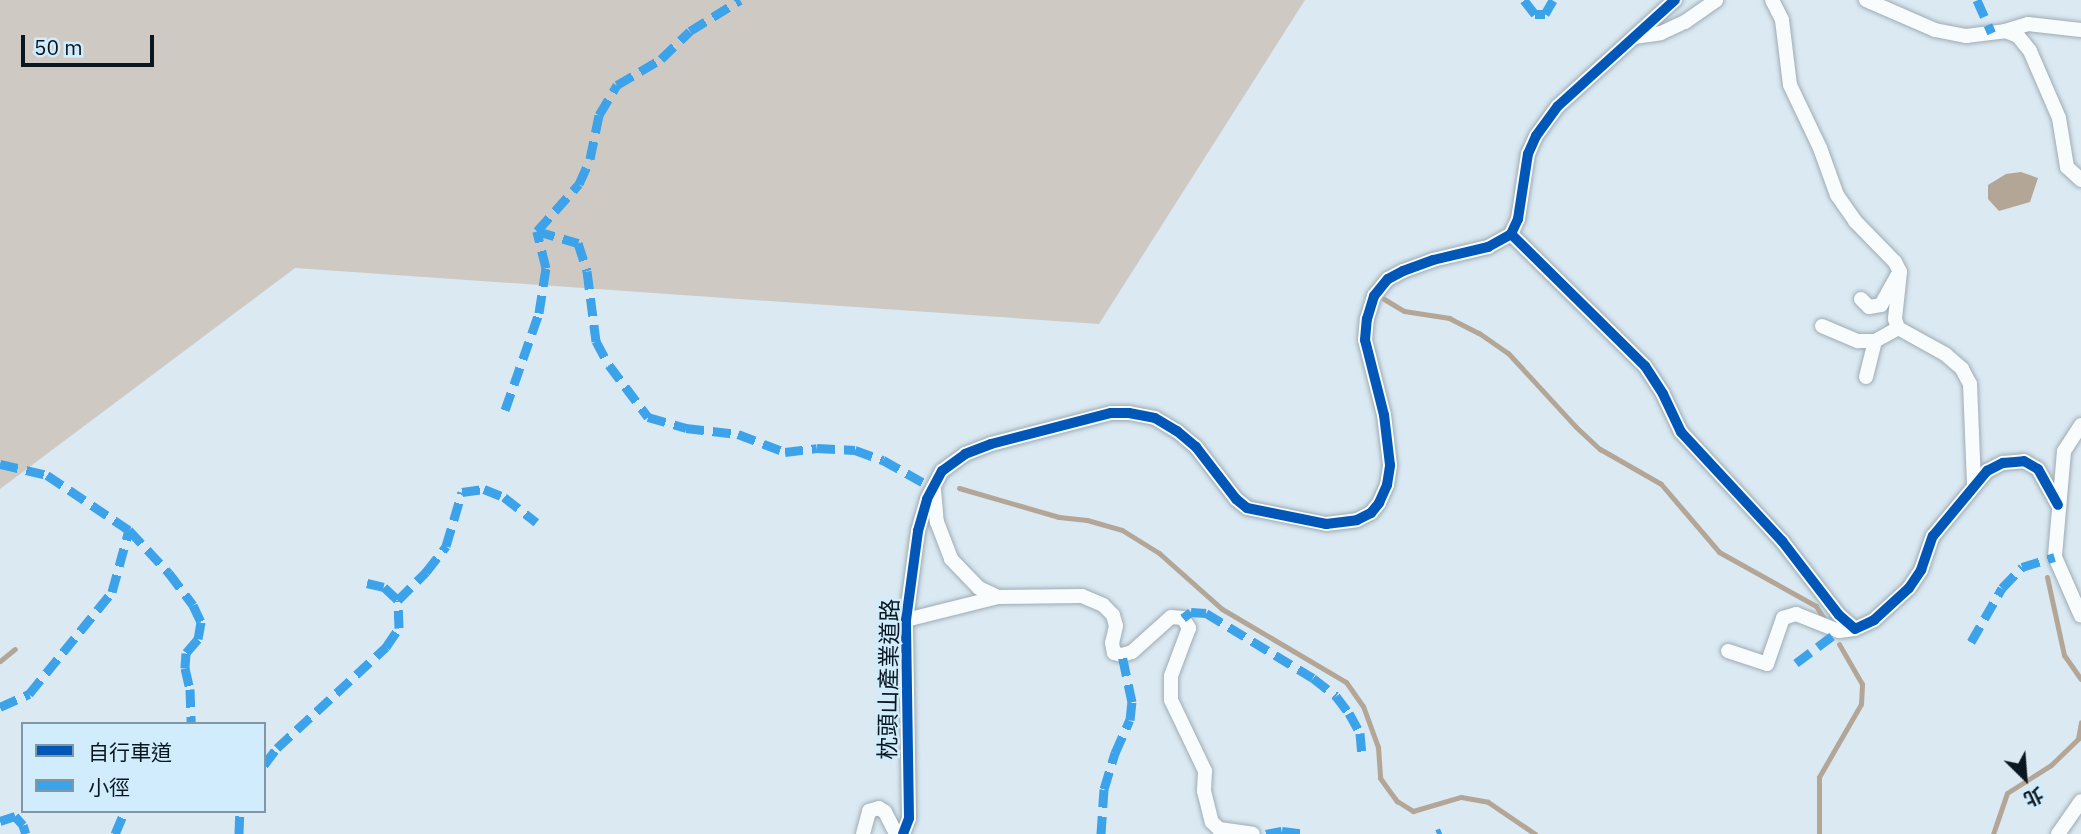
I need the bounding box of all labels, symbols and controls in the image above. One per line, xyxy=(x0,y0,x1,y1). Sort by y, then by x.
scale bar xyxy=(24,21,158,65)
text: 50 m xyxy=(34,33,83,61)
street label: 枕頭山產業道路 xyxy=(873,598,903,760)
legend xyxy=(21,722,266,813)
text: 自行車道 xyxy=(88,738,172,766)
north arrow xyxy=(1990,743,2060,813)
text: 小徑 xyxy=(88,773,130,801)
text: 北 xyxy=(2020,782,2048,812)

